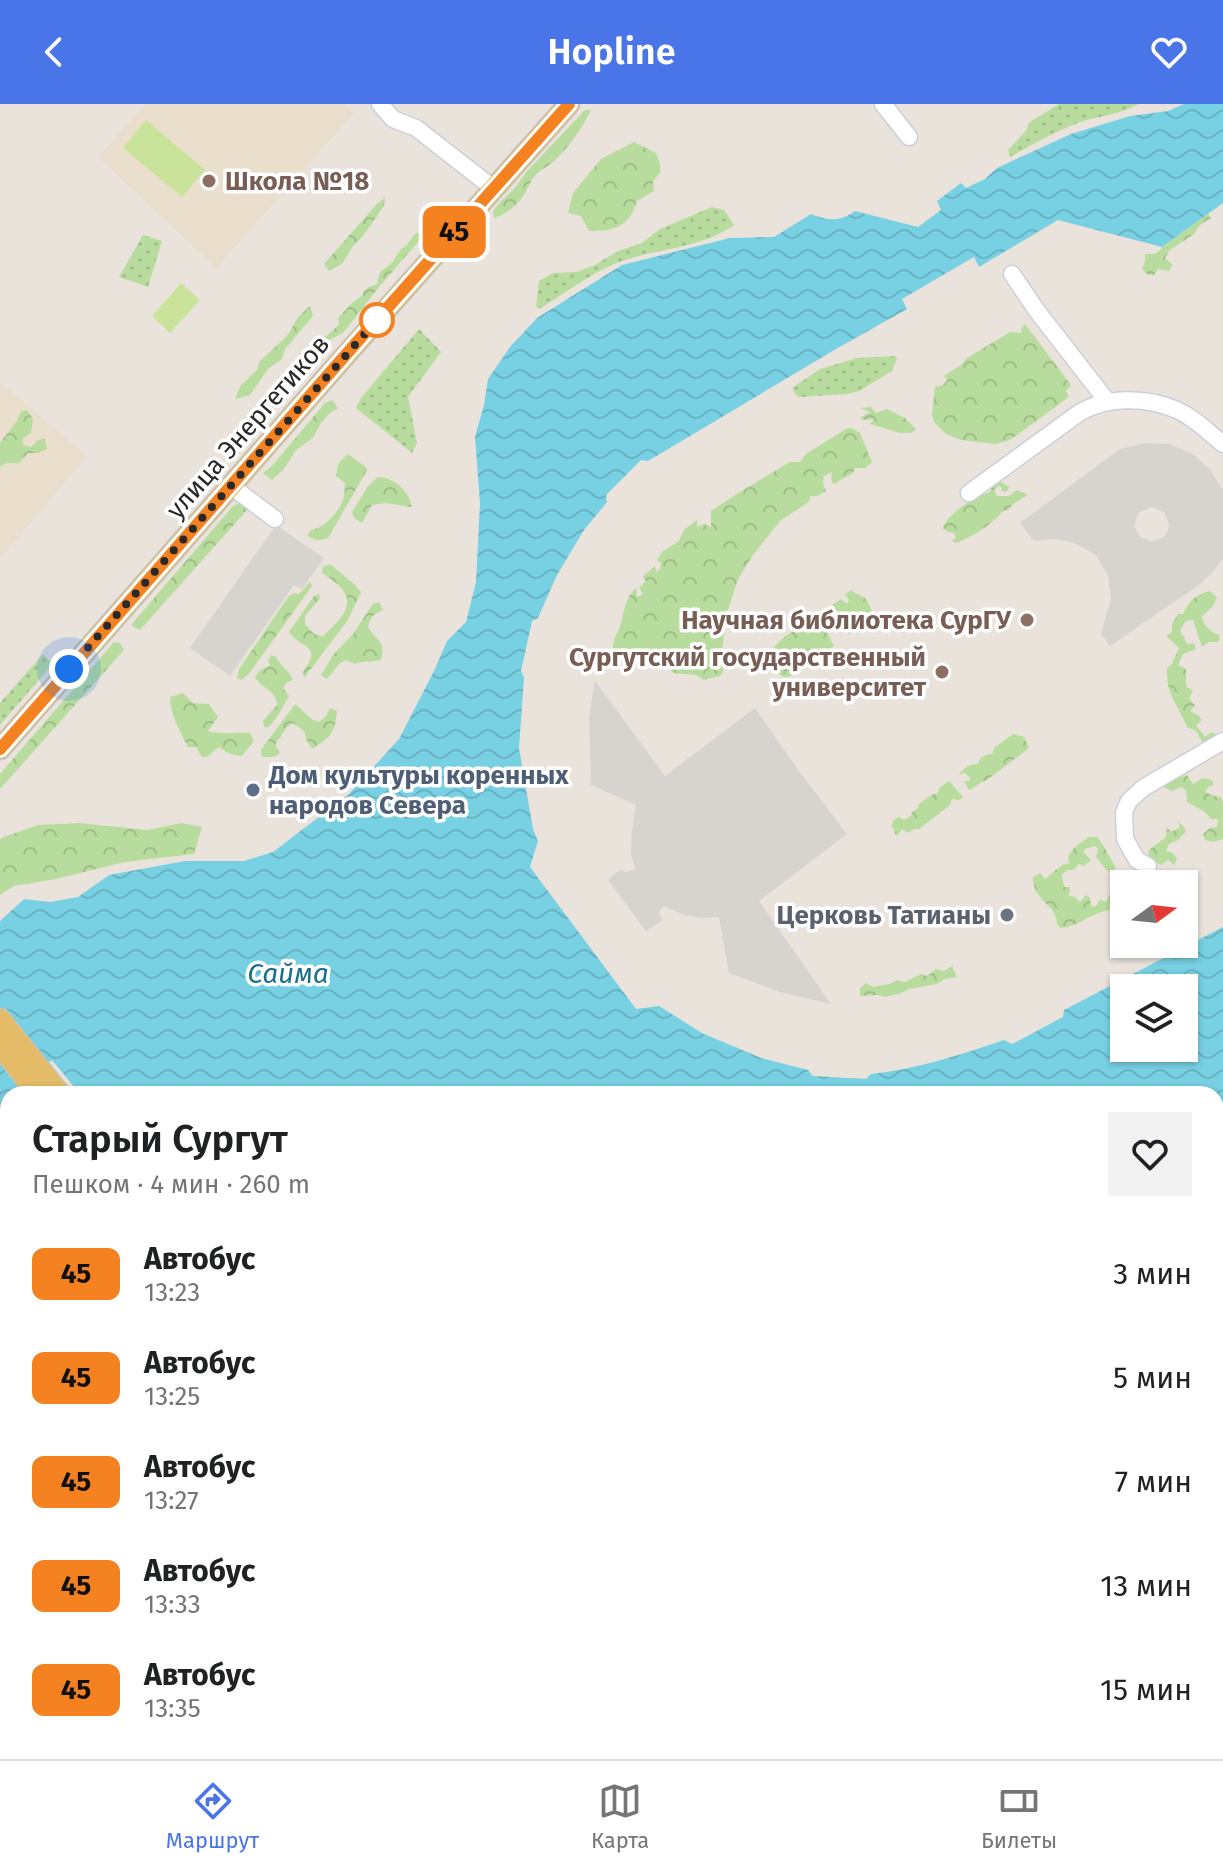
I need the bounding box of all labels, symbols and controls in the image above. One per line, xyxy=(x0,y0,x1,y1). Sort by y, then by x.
icon: back xyxy=(32,30,76,74)
text: Hopline xyxy=(547,30,676,74)
icon: heart xyxy=(1147,30,1191,74)
place label: Школа №18 xyxy=(225,166,369,197)
marker: Школа №18 xyxy=(200,172,218,190)
line badge: 45 xyxy=(418,206,490,258)
text: 45 xyxy=(439,215,469,248)
unlabelled marker xyxy=(360,303,394,337)
street label: улица Энергетиков xyxy=(160,329,336,525)
place label: Научная библиотека СурГУ xyxy=(681,605,1012,636)
marker: Научная библиотека СурГУ xyxy=(1018,611,1036,629)
place label: Сургутский государственный университет xyxy=(569,642,927,703)
your location xyxy=(49,649,89,689)
marker: Сургутский государственный университет xyxy=(933,663,951,681)
place label: Дом культуры коренных народов Севера xyxy=(268,760,569,821)
marker: Дом культуры коренных народов Севера xyxy=(244,781,262,799)
north arrow xyxy=(1110,870,1198,958)
map controls xyxy=(1110,870,1198,1062)
place label: Церковь Татианы xyxy=(777,900,991,931)
marker: Церковь Татианы xyxy=(998,906,1016,924)
water label: Сайма xyxy=(247,957,329,990)
button: layers xyxy=(1110,974,1198,1062)
button: heart xyxy=(1108,1112,1192,1196)
text: Старый Сургут xyxy=(32,1116,288,1162)
text: Пешком · 4 мин · 260 m xyxy=(32,1169,310,1200)
text: Автобус xyxy=(144,1241,255,1277)
text: 3 мин xyxy=(1113,1256,1192,1292)
text: 45 xyxy=(61,1257,91,1290)
text: 13:23 xyxy=(144,1277,200,1308)
text: Автобус xyxy=(144,1345,255,1381)
text: 5 мин xyxy=(1113,1360,1192,1396)
text: 45 xyxy=(61,1361,91,1394)
text: 13:25 xyxy=(144,1381,200,1412)
text: Автобус xyxy=(144,1449,255,1485)
text: 7 мин xyxy=(1115,1464,1192,1500)
text: 45 xyxy=(61,1465,91,1498)
text: 13:27 xyxy=(144,1485,199,1516)
text: Автобус xyxy=(144,1553,255,1589)
text: 13 мин xyxy=(1100,1568,1192,1604)
text: 45 xyxy=(61,1569,91,1602)
text: 13:33 xyxy=(144,1589,201,1620)
text: Автобус xyxy=(144,1657,255,1693)
text: 15 мин xyxy=(1100,1672,1192,1708)
text: 45 xyxy=(61,1673,91,1706)
text: 13:35 xyxy=(144,1693,201,1724)
tab: Маршрут xyxy=(166,1779,259,1854)
tab: Карта xyxy=(591,1779,649,1854)
tab: Билеты xyxy=(981,1779,1057,1854)

